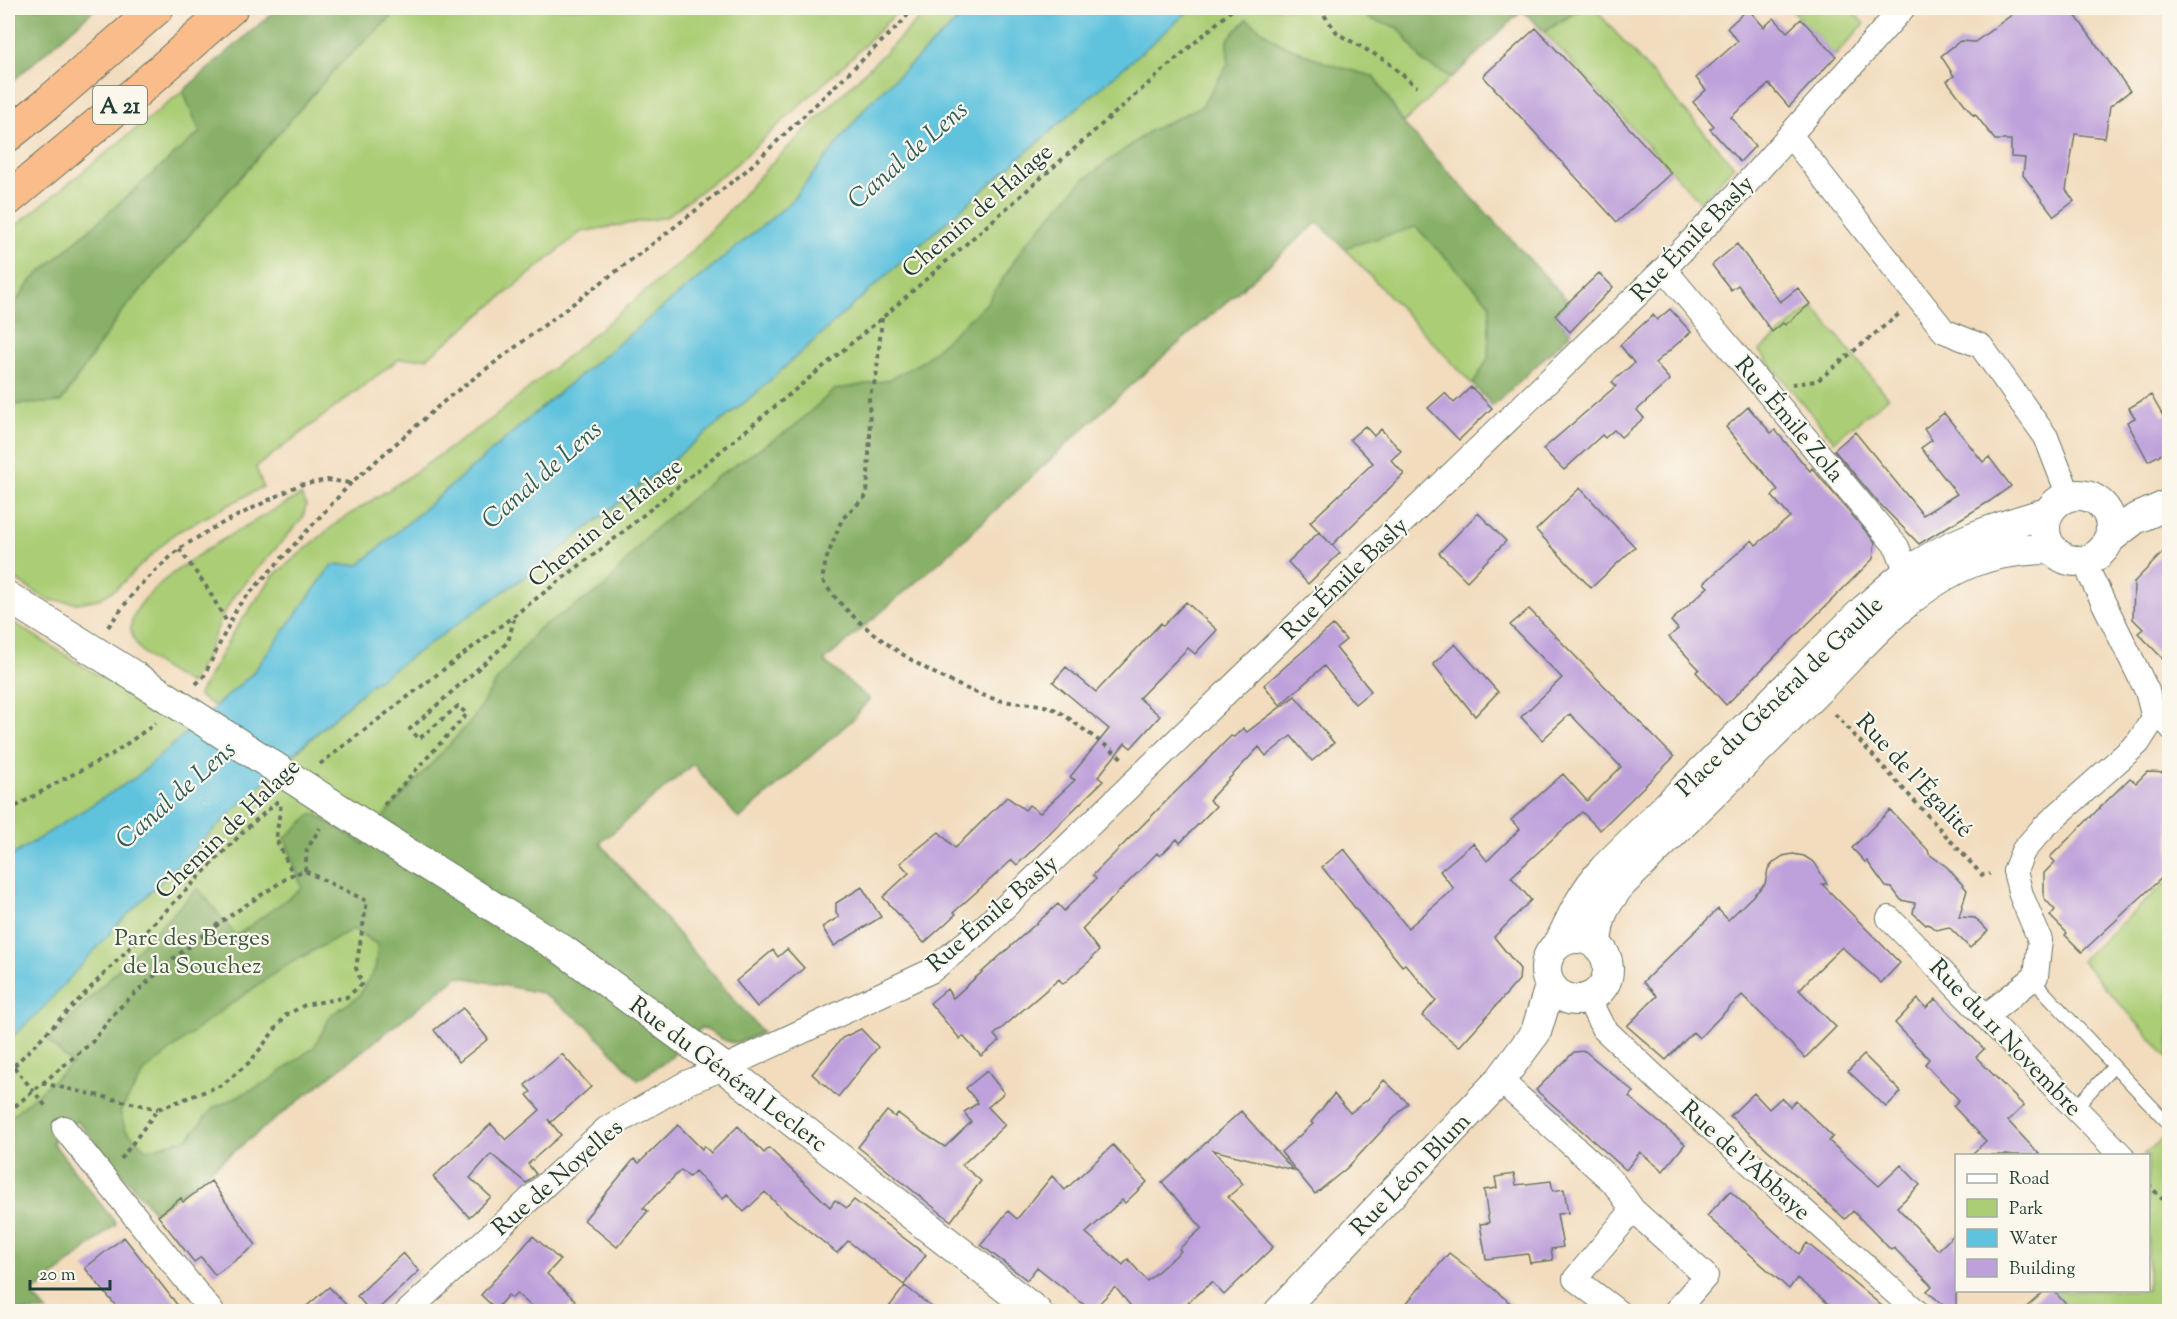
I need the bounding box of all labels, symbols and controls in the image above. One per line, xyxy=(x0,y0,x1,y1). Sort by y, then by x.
road number: A 21 xyxy=(93,86,147,124)
water label: Canal de Lens xyxy=(840,93,977,219)
street label: Chemin de Halage xyxy=(895,136,1061,287)
street label: Rue Émile Basly xyxy=(1624,168,1763,310)
street label: Rue Émile Zola xyxy=(1726,350,1851,491)
water label: Canal de Lens xyxy=(474,413,611,539)
street label: Chemin de Halage xyxy=(522,450,691,597)
street label: Rue Émile Basly xyxy=(1274,510,1416,649)
street label: Place du Général de Gaulle xyxy=(1669,589,1892,806)
street label: Rue de l’Égalité xyxy=(1847,707,1980,846)
water label: Canal de Lens xyxy=(108,733,245,859)
street label: Chemin de Halage xyxy=(148,751,309,908)
street label: Rue Émile Basly xyxy=(920,848,1067,981)
park label: Parc des Berges de la Souchez xyxy=(114,922,270,984)
street label: Rue du 11 Novembre xyxy=(1920,952,2089,1125)
street label: Rue du Général Leclerc xyxy=(621,990,834,1162)
street label: Rue de l'Abbaye xyxy=(1672,1094,1817,1229)
street label: Rue Léon Blum xyxy=(1344,1106,1479,1245)
street label: Rue de Noyelles xyxy=(485,1112,631,1245)
legend xyxy=(1955,1154,2150,1292)
text: Road xyxy=(2009,1167,2049,1193)
text: Park xyxy=(2009,1197,2044,1223)
text: Water xyxy=(2009,1227,2058,1253)
scale bar xyxy=(30,1253,110,1291)
text: Building xyxy=(2009,1257,2075,1283)
text: 20 m xyxy=(39,1263,76,1289)

